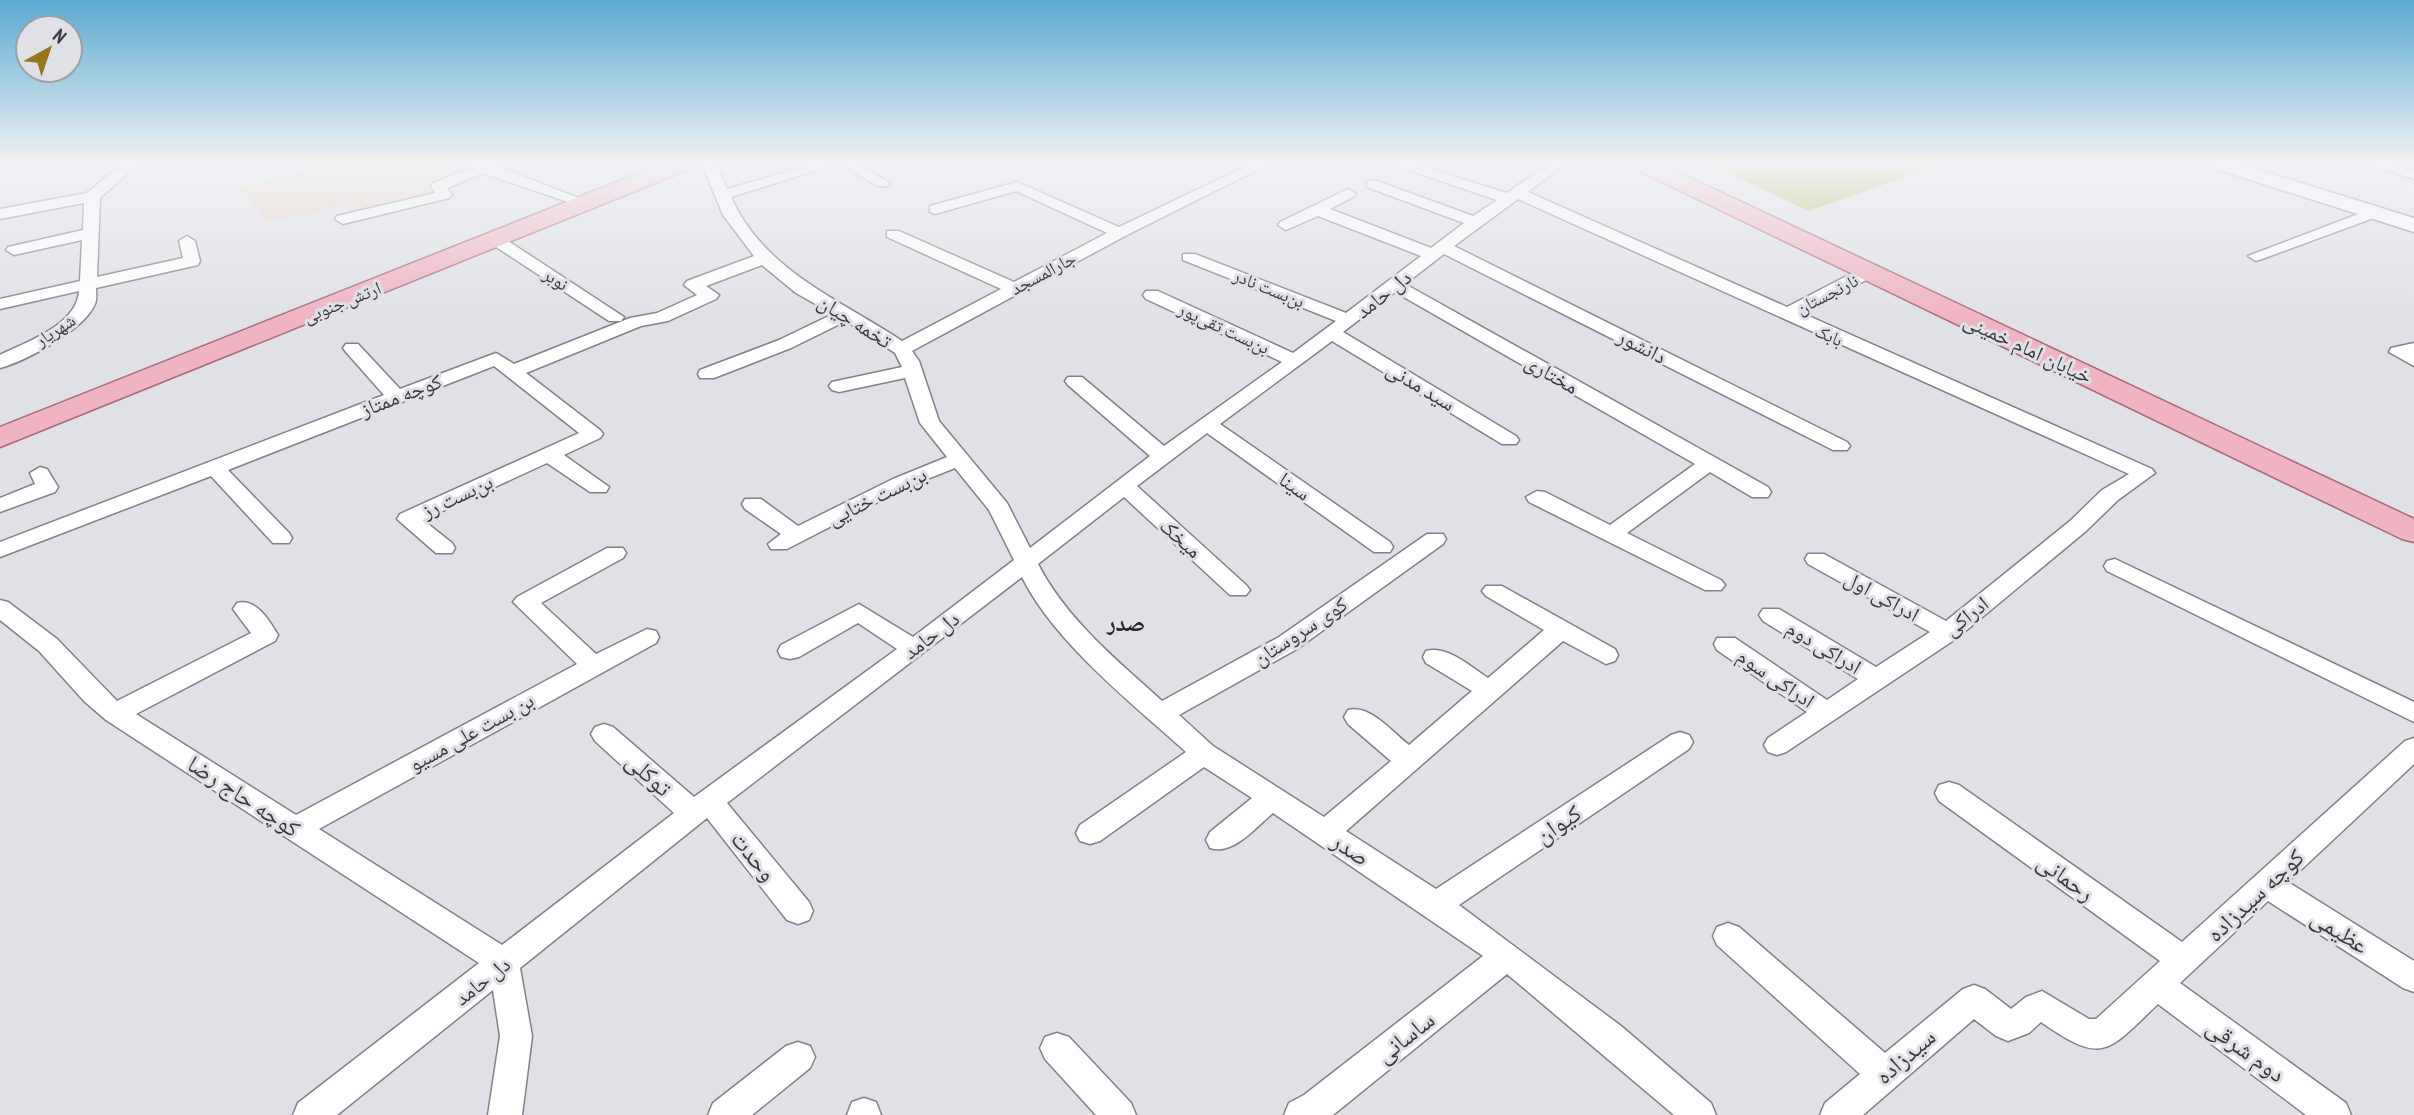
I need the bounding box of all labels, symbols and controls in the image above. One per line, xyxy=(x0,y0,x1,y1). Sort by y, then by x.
north arrow xyxy=(14,14,84,84)
text: N xyxy=(48,23,72,48)
street label: جارالمسجد xyxy=(1006,246,1080,300)
street label: نوبر xyxy=(538,262,573,296)
street label: بن‌بست نادر xyxy=(1229,263,1308,313)
street label: دل حامد xyxy=(1350,264,1416,324)
street label: نارنجستان xyxy=(1792,269,1862,319)
street label: ارتش جنوبی xyxy=(300,276,384,328)
street label: تخمه چیان xyxy=(813,288,897,354)
street label: بن‌بست تقی‌پور xyxy=(1174,296,1273,359)
street label: خیابان امام خمینی xyxy=(1959,306,2097,390)
street label: شهریار xyxy=(30,308,80,352)
street label: بابک xyxy=(1811,319,1847,351)
street label: دانشور xyxy=(1612,322,1671,370)
street label: مختاری xyxy=(1520,348,1584,400)
street label: سید مدنی xyxy=(1382,355,1460,417)
street label: کوچه ممتاز xyxy=(356,367,446,423)
street label: بن‌بست ختایی xyxy=(823,460,931,532)
street label: سینا xyxy=(1274,466,1316,506)
street label: بن‌بست رز xyxy=(416,468,497,525)
street label: میخک xyxy=(1154,512,1208,564)
street label: ادراکی اول xyxy=(1840,564,1924,628)
street label: کوی سروستان xyxy=(1248,590,1352,671)
street label: ادراکی xyxy=(1938,590,1994,642)
street label: دل حامد xyxy=(897,605,965,665)
district label: صدر xyxy=(1106,608,1145,637)
street label: ادراکی دوم xyxy=(1781,614,1867,681)
street label: ادراکی سوم xyxy=(1731,642,1820,715)
street label: بن بست علی مسیو xyxy=(404,686,538,778)
street label: توکلی xyxy=(619,745,679,803)
street label: کوچه حاج رضا xyxy=(182,748,306,844)
street label: کیوان xyxy=(1529,797,1587,851)
street label: وحدت xyxy=(724,824,784,888)
street label: صدر xyxy=(1325,825,1376,873)
street label: کوچه سیدزاده xyxy=(2199,842,2311,948)
street label: رحمانی xyxy=(2031,846,2101,908)
street label: عظیمی xyxy=(2305,901,2375,961)
street label: دل حامد xyxy=(449,951,515,1011)
street label: ساسانی xyxy=(1369,1004,1441,1070)
street label: دوم شرقی xyxy=(2200,1011,2292,1090)
street label: سیدزاده xyxy=(1868,1021,1942,1091)

